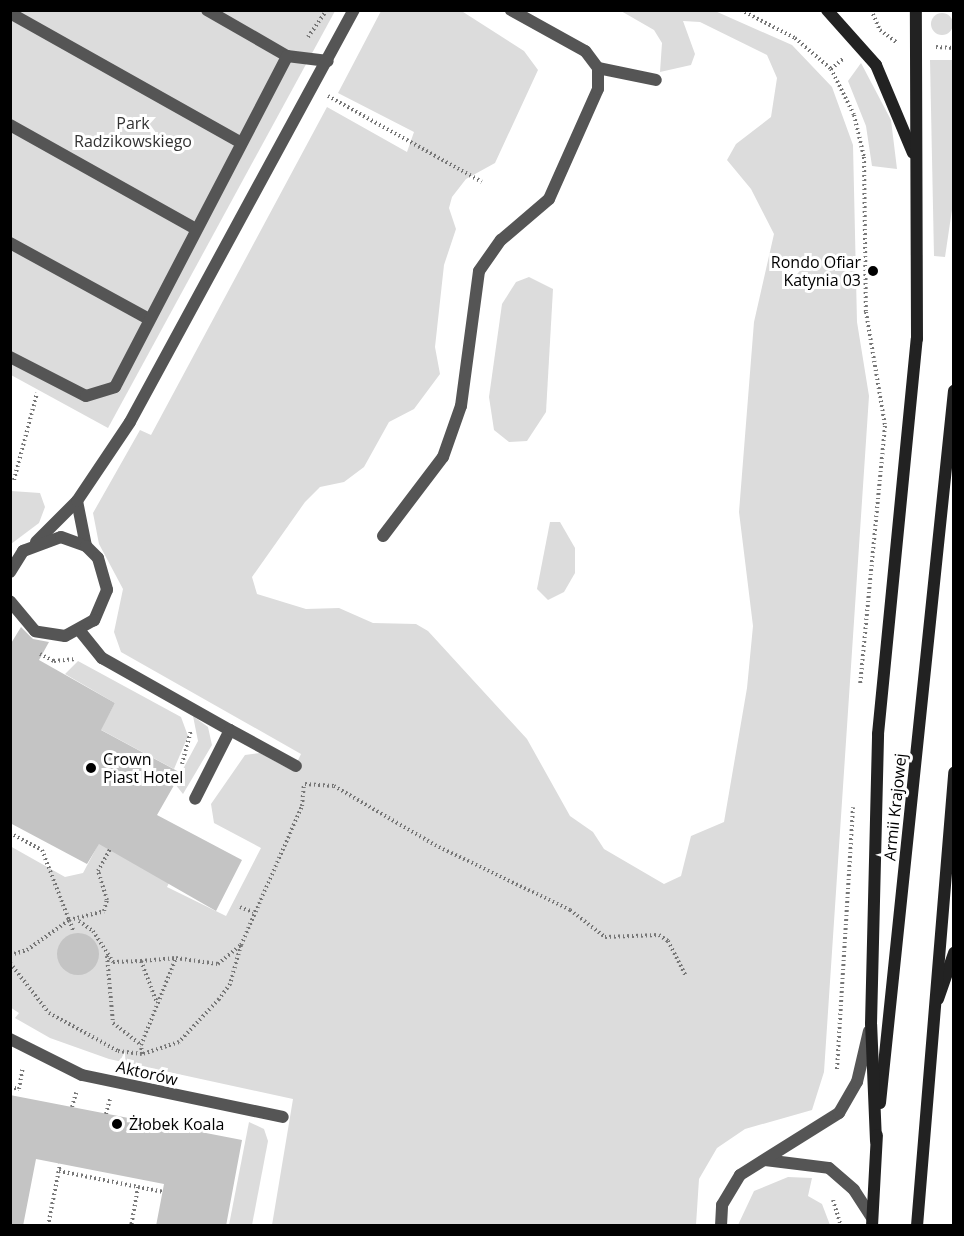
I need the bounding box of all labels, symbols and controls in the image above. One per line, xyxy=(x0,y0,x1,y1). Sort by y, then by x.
park label: Park Radzikowskiego xyxy=(74,113,192,151)
place label: Rondo Ofiar Katynia 03 xyxy=(771,252,861,290)
marker: Rondo Ofiar Katynia 03 xyxy=(866,264,880,278)
place label: Crown Piast Hotel xyxy=(103,749,183,787)
street label: Armii Krajowej xyxy=(880,752,910,862)
marker: Crown Piast Hotel xyxy=(84,761,98,775)
street label: Aktorów xyxy=(114,1057,180,1089)
place label: Żłobek Koala xyxy=(129,1114,224,1134)
marker: Żłobek Koala xyxy=(110,1117,124,1131)

